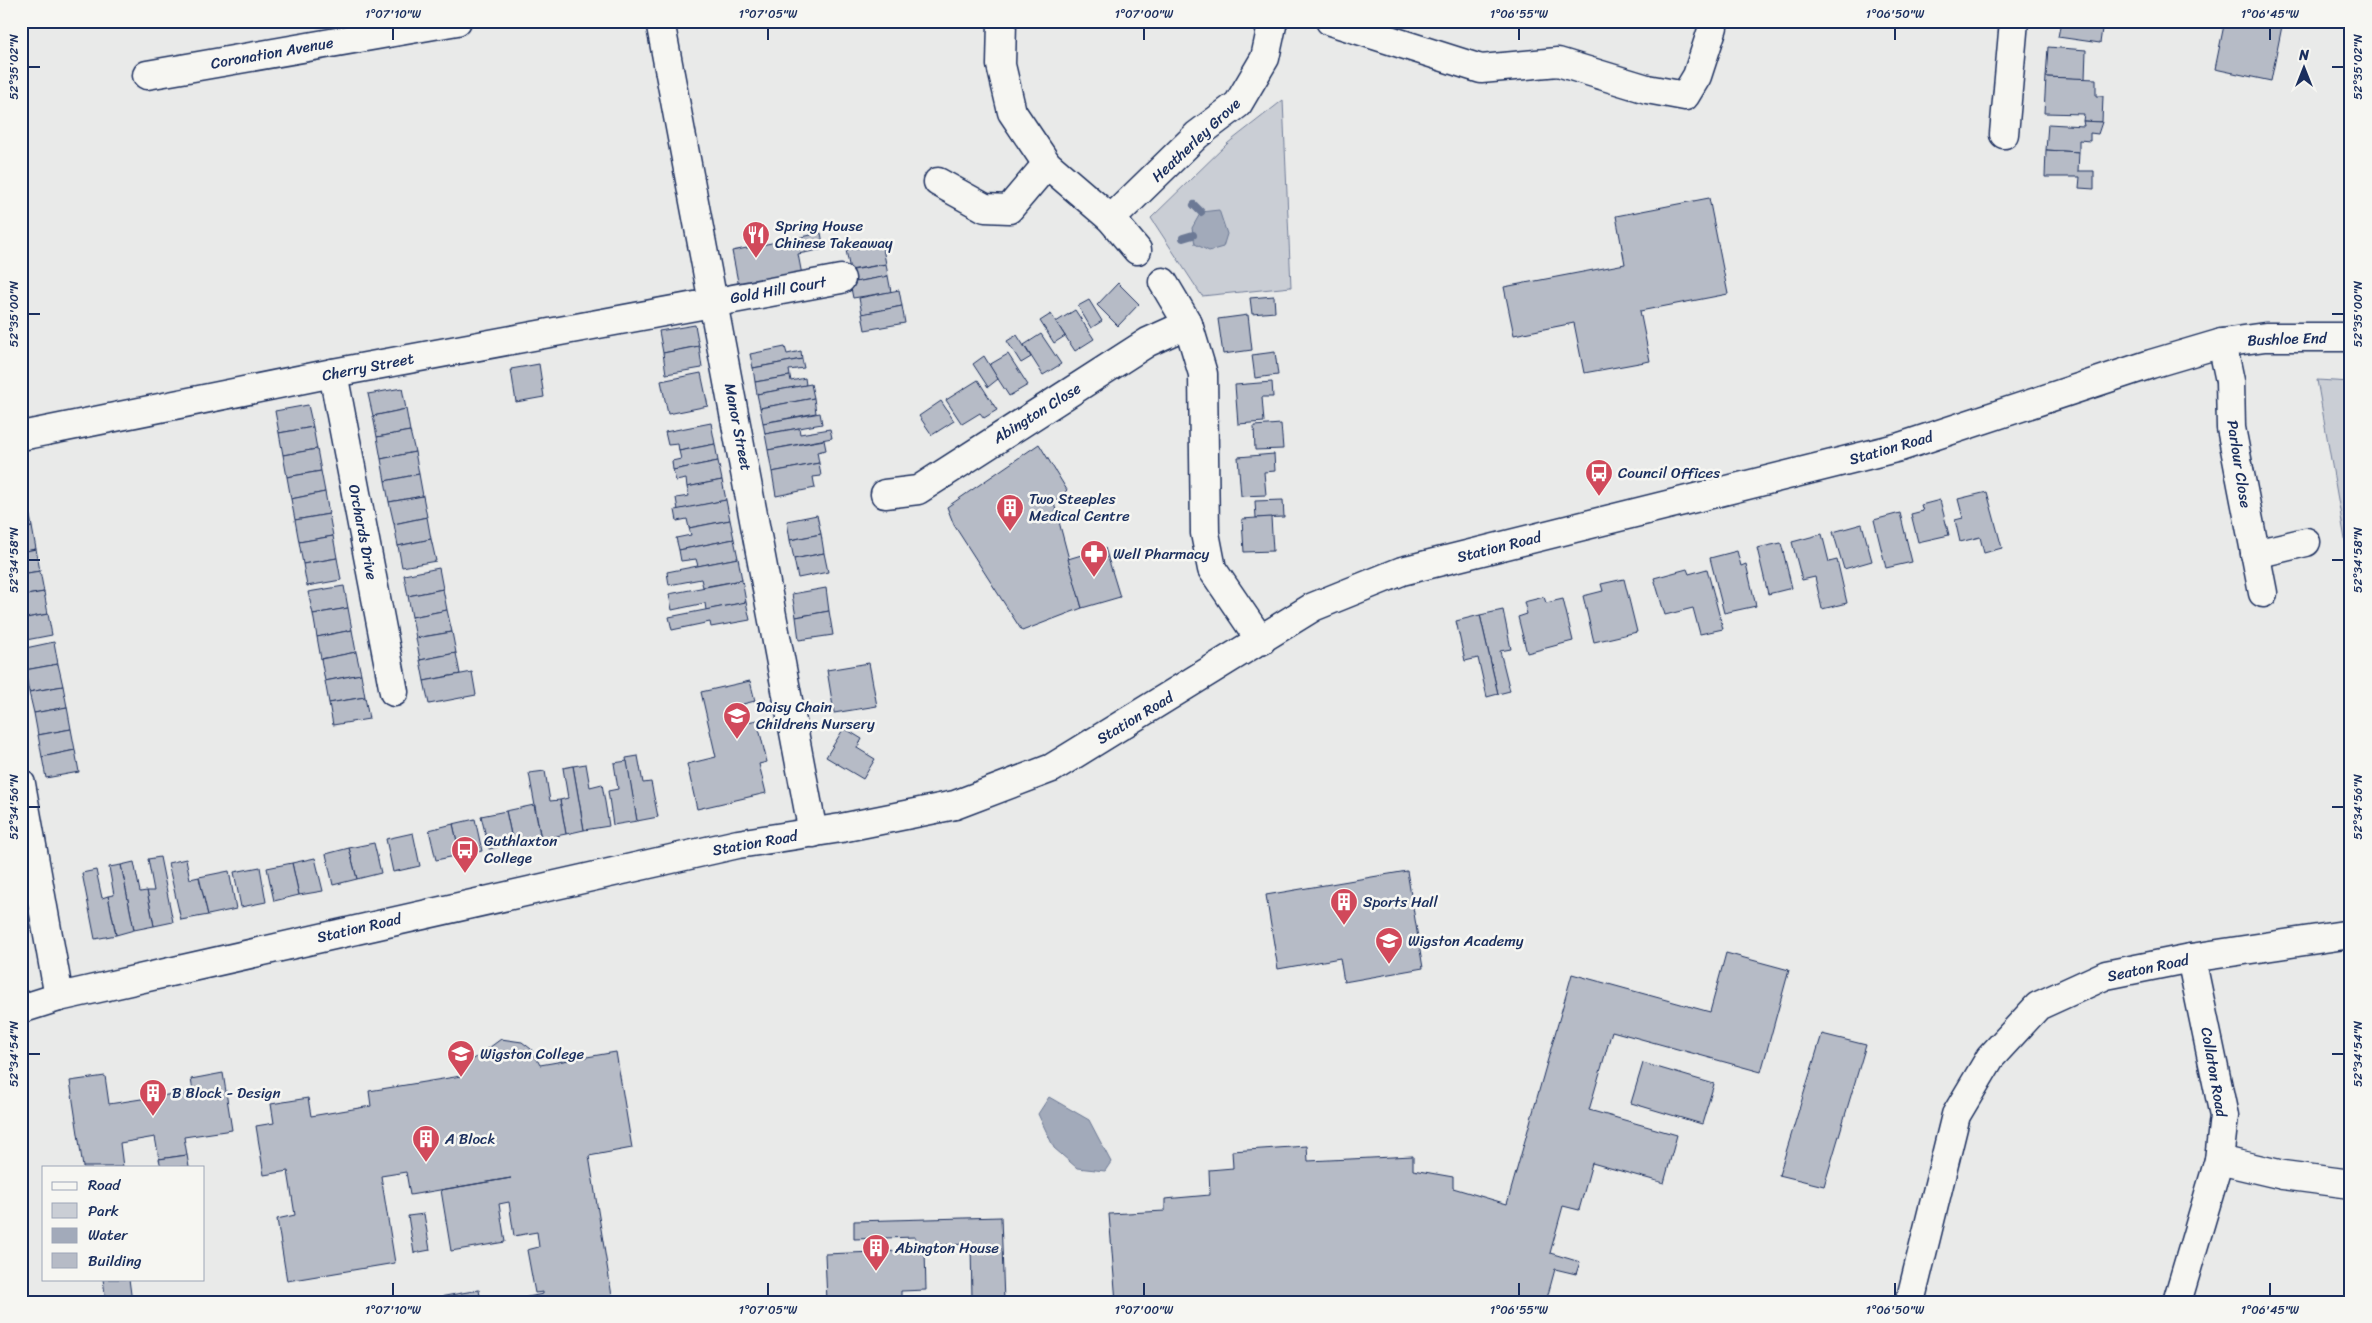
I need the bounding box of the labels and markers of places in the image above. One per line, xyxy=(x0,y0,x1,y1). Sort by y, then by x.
place label: Spring House Chinese Takeaway xyxy=(775,213,893,256)
restaurant icon: Spring House Chinese Takeaway xyxy=(741,220,771,259)
bus stop icon: Council Offices xyxy=(1584,458,1614,497)
place label: Council Offices xyxy=(1618,460,1720,486)
place label: Two Steeples Medical Centre xyxy=(1029,486,1130,529)
building icon: Two Steeples Medical Centre xyxy=(995,493,1025,532)
pharmacy icon: Well Pharmacy xyxy=(1079,539,1109,578)
place label: Well Pharmacy xyxy=(1113,541,1210,567)
place label: Daisy Chain Childrens Nursery xyxy=(756,694,875,737)
school or university icon: Daisy Chain Childrens Nursery xyxy=(722,701,752,740)
place label: Guthlaxton College xyxy=(484,828,557,871)
bus stop icon: Guthlaxton College xyxy=(450,835,480,874)
building icon: Sports Hall xyxy=(1329,887,1359,926)
place label: Sports Hall xyxy=(1363,889,1438,915)
school or university icon: Wigston Academy xyxy=(1374,926,1404,965)
place label: Wigston Academy xyxy=(1408,928,1524,954)
school or university icon: Wigston College xyxy=(446,1039,476,1078)
place label: Wigston College xyxy=(480,1041,584,1067)
building icon: B Block - Design xyxy=(138,1078,168,1117)
place label: B Block - Design xyxy=(172,1080,281,1106)
building icon: A Block xyxy=(411,1124,441,1163)
place label: A Block xyxy=(444,1126,496,1152)
building icon: Abington House xyxy=(861,1233,891,1272)
place label: Abington House xyxy=(894,1235,999,1261)

